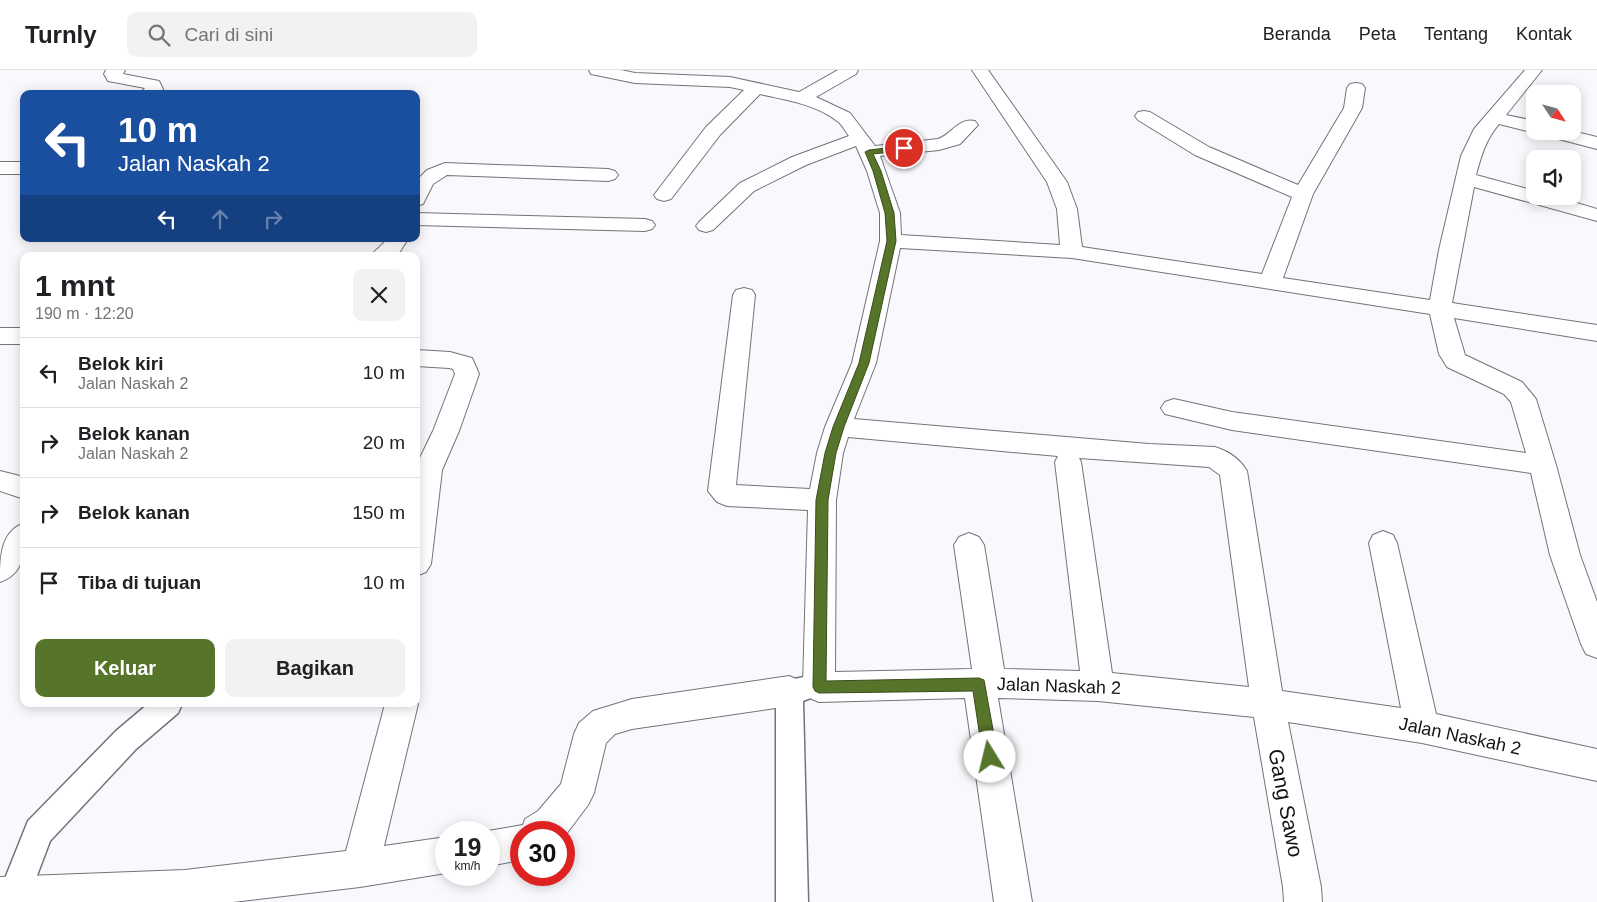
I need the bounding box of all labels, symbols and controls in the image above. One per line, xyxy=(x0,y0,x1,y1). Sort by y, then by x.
search box xyxy=(127,12,477,57)
text: Turnly xyxy=(25,21,97,48)
icon: search xyxy=(145,21,173,49)
text: Cari di sini xyxy=(185,24,273,45)
text: Beranda xyxy=(1263,24,1331,44)
text: Peta xyxy=(1359,24,1396,44)
text: Tentang xyxy=(1424,24,1488,44)
text: Kontak xyxy=(1516,24,1572,44)
north arrow xyxy=(1526,85,1581,140)
map controls xyxy=(1526,85,1581,205)
icon: left xyxy=(35,110,100,175)
text: 10 m xyxy=(118,110,198,149)
pin xyxy=(883,127,925,169)
icon: arrive xyxy=(890,134,918,162)
button: sound xyxy=(1526,150,1581,205)
text: Jalan Naskah 2 xyxy=(118,151,270,176)
icon: left xyxy=(153,205,181,233)
icon: ahead xyxy=(206,205,234,233)
icon: right xyxy=(259,205,287,233)
text: 1 mnt xyxy=(35,269,115,302)
button: close xyxy=(353,269,405,321)
text: 190 m · 12:20 xyxy=(35,305,134,322)
text: Belok kiri xyxy=(78,353,164,374)
icon: left xyxy=(35,359,63,387)
text: 10 m xyxy=(363,362,405,383)
text: Jalan Naskah 2 xyxy=(78,375,188,392)
text: Belok kanan xyxy=(78,423,190,444)
icon: right xyxy=(35,429,63,457)
text: 20 m xyxy=(363,432,405,453)
text: Jalan Naskah 2 xyxy=(78,445,188,462)
icon: right xyxy=(35,499,63,527)
text: Belok kanan xyxy=(78,502,190,523)
text: 150 m xyxy=(352,502,405,523)
icon: arrive xyxy=(35,569,63,597)
text: Tiba di tujuan xyxy=(78,572,201,593)
text: 10 m xyxy=(363,572,405,593)
button: Keluar xyxy=(35,639,215,697)
button: Bagikan xyxy=(225,639,405,697)
street label: Jalan Naskah 2 xyxy=(997,674,1121,698)
street label: Jalan Naskah 2 xyxy=(1397,713,1523,759)
position arrow xyxy=(963,730,1015,782)
street label: Gang Sawo xyxy=(1264,747,1308,859)
speed limit sign: 30 xyxy=(510,821,575,886)
text: 19 xyxy=(454,833,481,861)
text: km/h xyxy=(454,859,481,873)

